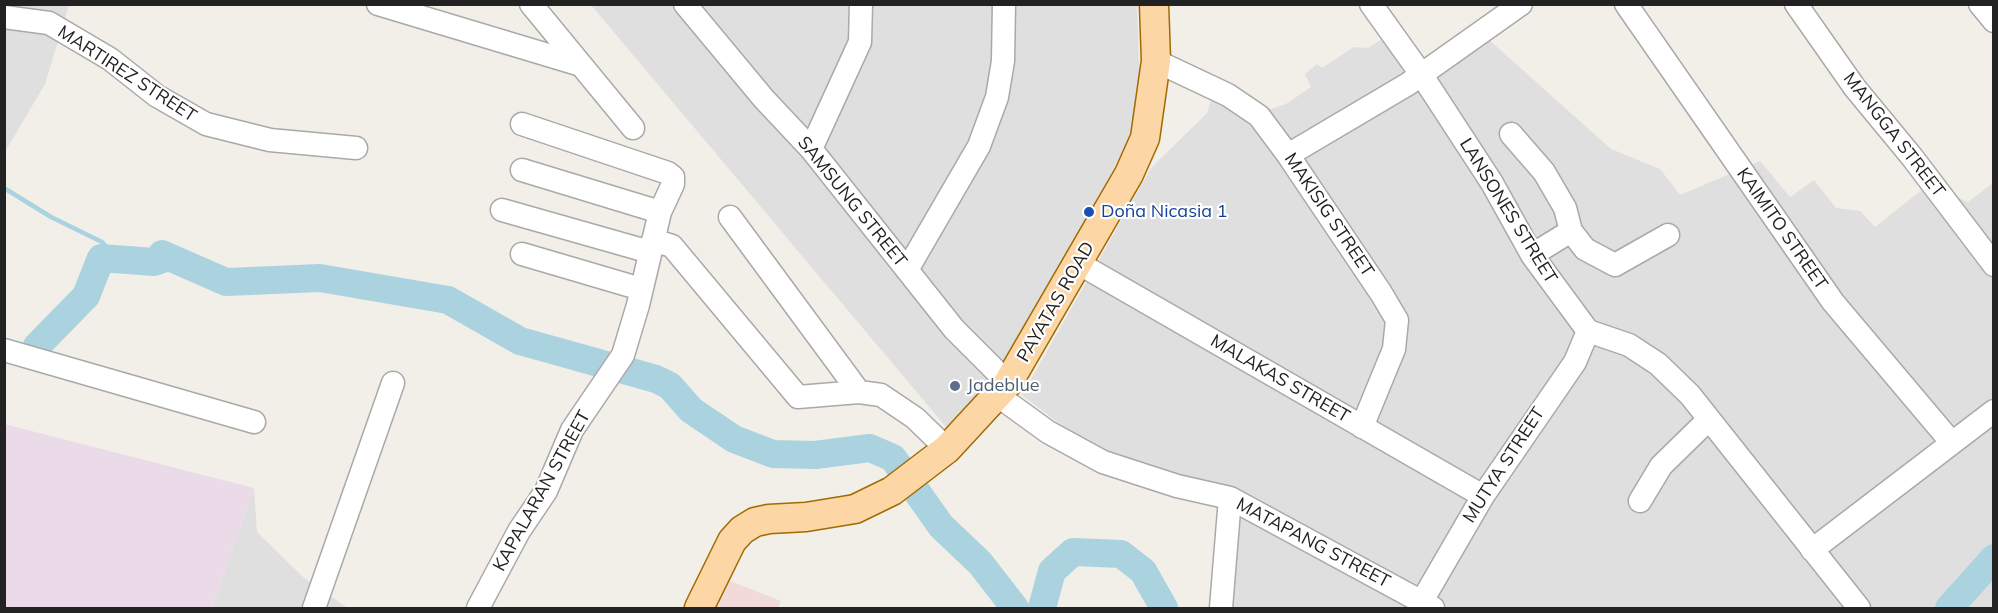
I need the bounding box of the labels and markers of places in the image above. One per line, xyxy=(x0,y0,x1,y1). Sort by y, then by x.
place label: Doña Nicasia 1 xyxy=(1101,201,1228,223)
marker: Doña Nicasia 1 xyxy=(1082,205,1096,219)
place label: Jadeblue xyxy=(967,375,1040,397)
marker: Jadeblue xyxy=(948,379,962,393)

